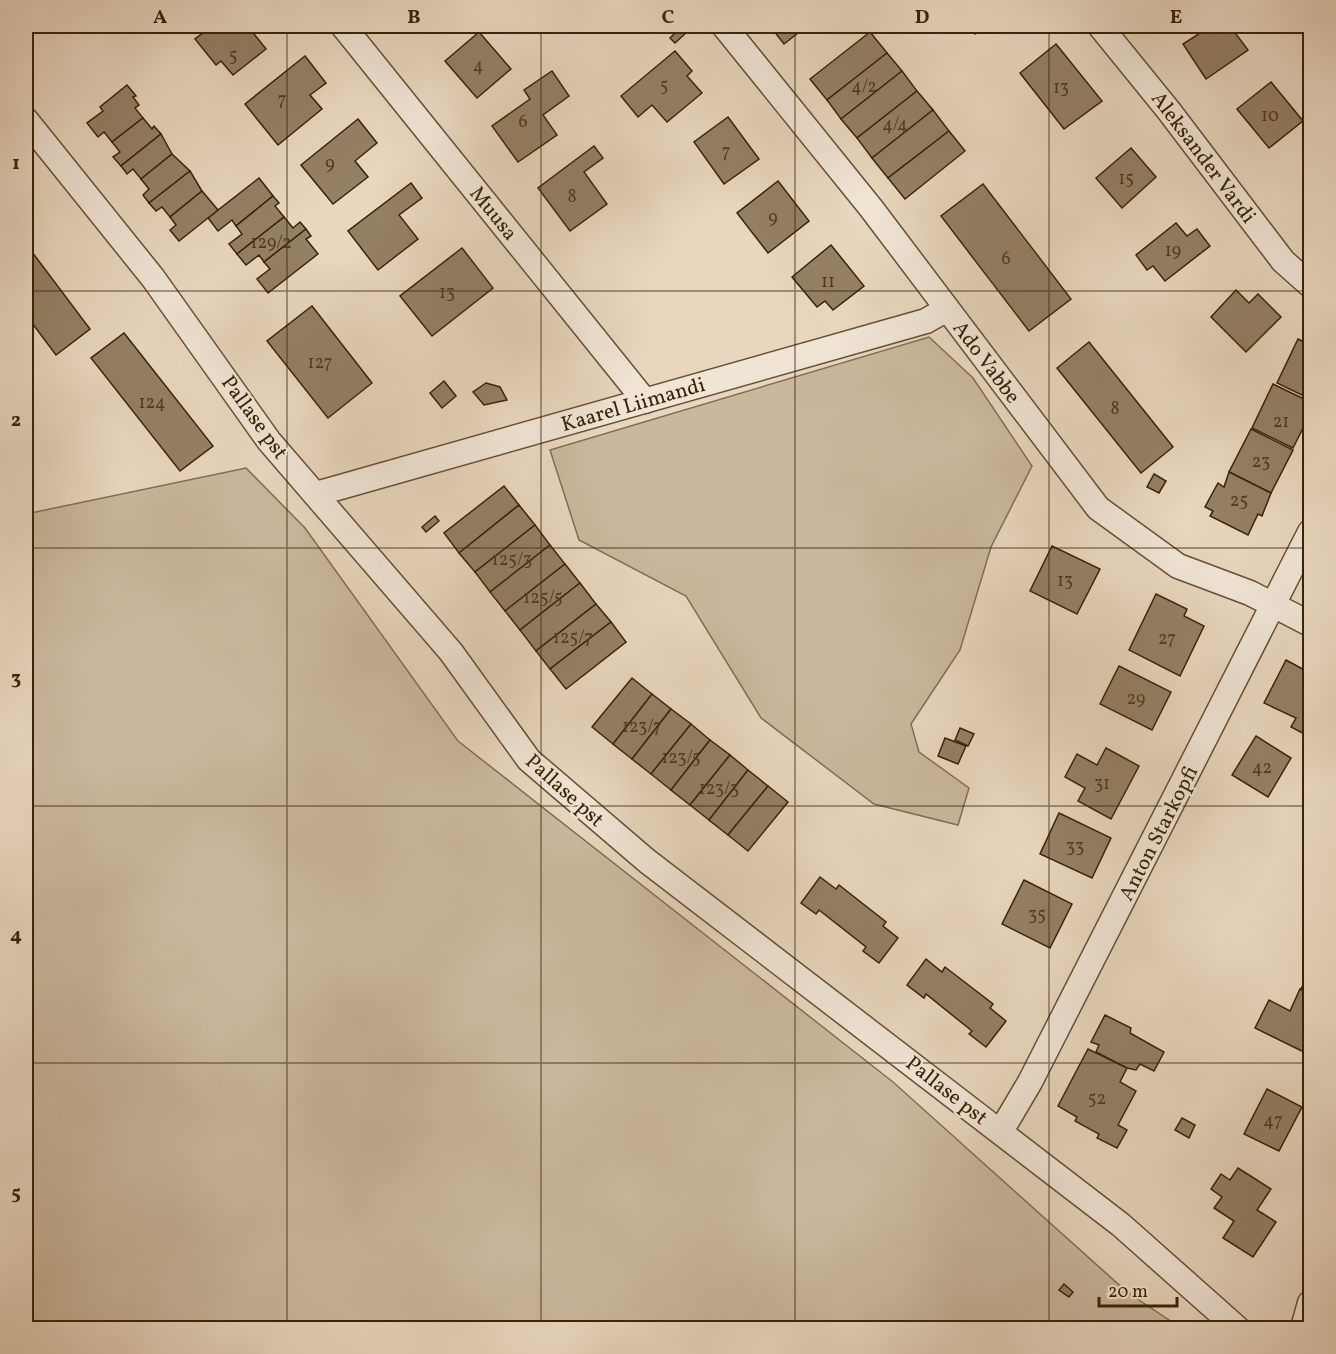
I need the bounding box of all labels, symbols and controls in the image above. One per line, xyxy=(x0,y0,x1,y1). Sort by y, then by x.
text: A xyxy=(153,4,167,32)
text: B xyxy=(407,4,421,32)
text: C xyxy=(662,4,675,32)
text: D xyxy=(915,4,929,32)
text: E xyxy=(1170,4,1182,32)
house number: 5 xyxy=(229,44,237,69)
house number: 4 xyxy=(473,54,483,79)
house number: 5 xyxy=(660,74,668,99)
house number: 4/2 xyxy=(851,75,877,100)
house number: 13 xyxy=(1053,76,1069,101)
street label: Aleksander Vardi xyxy=(1144,86,1262,230)
house number: 7 xyxy=(278,88,286,113)
house number: 10 xyxy=(1261,104,1279,129)
house number: 6 xyxy=(518,110,528,135)
house number: 4/4 xyxy=(882,113,908,138)
house number: 7 xyxy=(722,140,730,165)
text: 1 xyxy=(12,150,20,178)
house number: 9 xyxy=(325,152,335,177)
house number: 15 xyxy=(1118,167,1134,192)
street label: Muusa xyxy=(462,181,524,247)
house number: 8 xyxy=(567,185,577,210)
house number: 9 xyxy=(768,206,778,231)
house number: 129/2 xyxy=(250,231,292,256)
house number: 19 xyxy=(1165,239,1181,264)
house number: 6 xyxy=(1001,247,1011,272)
house number: 11 xyxy=(821,270,835,295)
house number: 13 xyxy=(439,281,455,306)
street label: Ado Vabbe xyxy=(945,316,1026,410)
house number: 127 xyxy=(308,351,332,376)
street label: Pallase pst xyxy=(213,370,294,466)
street label: Kaarel Liimandi xyxy=(558,371,709,440)
house number: 124 xyxy=(139,391,165,416)
house number: 8 xyxy=(1110,397,1120,422)
text: 2 xyxy=(11,407,21,435)
house number: 21 xyxy=(1273,410,1289,435)
house number: 23 xyxy=(1252,450,1270,475)
house number: 25 xyxy=(1230,489,1248,514)
house number: 125/3 xyxy=(492,548,532,573)
house number: 13 xyxy=(1057,569,1073,594)
house number: 125/5 xyxy=(523,586,563,611)
house number: 125/7 xyxy=(553,626,593,651)
house number: 27 xyxy=(1158,627,1176,652)
text: 3 xyxy=(11,665,21,693)
house number: 29 xyxy=(1127,687,1145,712)
house number: 123/7 xyxy=(622,715,662,740)
house number: 123/5 xyxy=(661,746,701,771)
street label: Pallase pst xyxy=(518,748,610,834)
house number: 42 xyxy=(1252,756,1272,781)
street label: Anton Starkopfi xyxy=(1113,761,1206,906)
house number: 31 xyxy=(1094,772,1110,797)
house number: 123/3 xyxy=(699,777,739,802)
house number: 33 xyxy=(1066,835,1084,860)
house number: 35 xyxy=(1028,903,1046,928)
text: 4 xyxy=(10,922,22,950)
street label: Pallase pst xyxy=(899,1050,993,1133)
house number: 52 xyxy=(1088,1087,1106,1112)
house number: 47 xyxy=(1263,1109,1283,1134)
text: 5 xyxy=(11,1180,21,1208)
scale bar xyxy=(1099,1270,1177,1308)
text: 20 m xyxy=(1108,1280,1148,1305)

